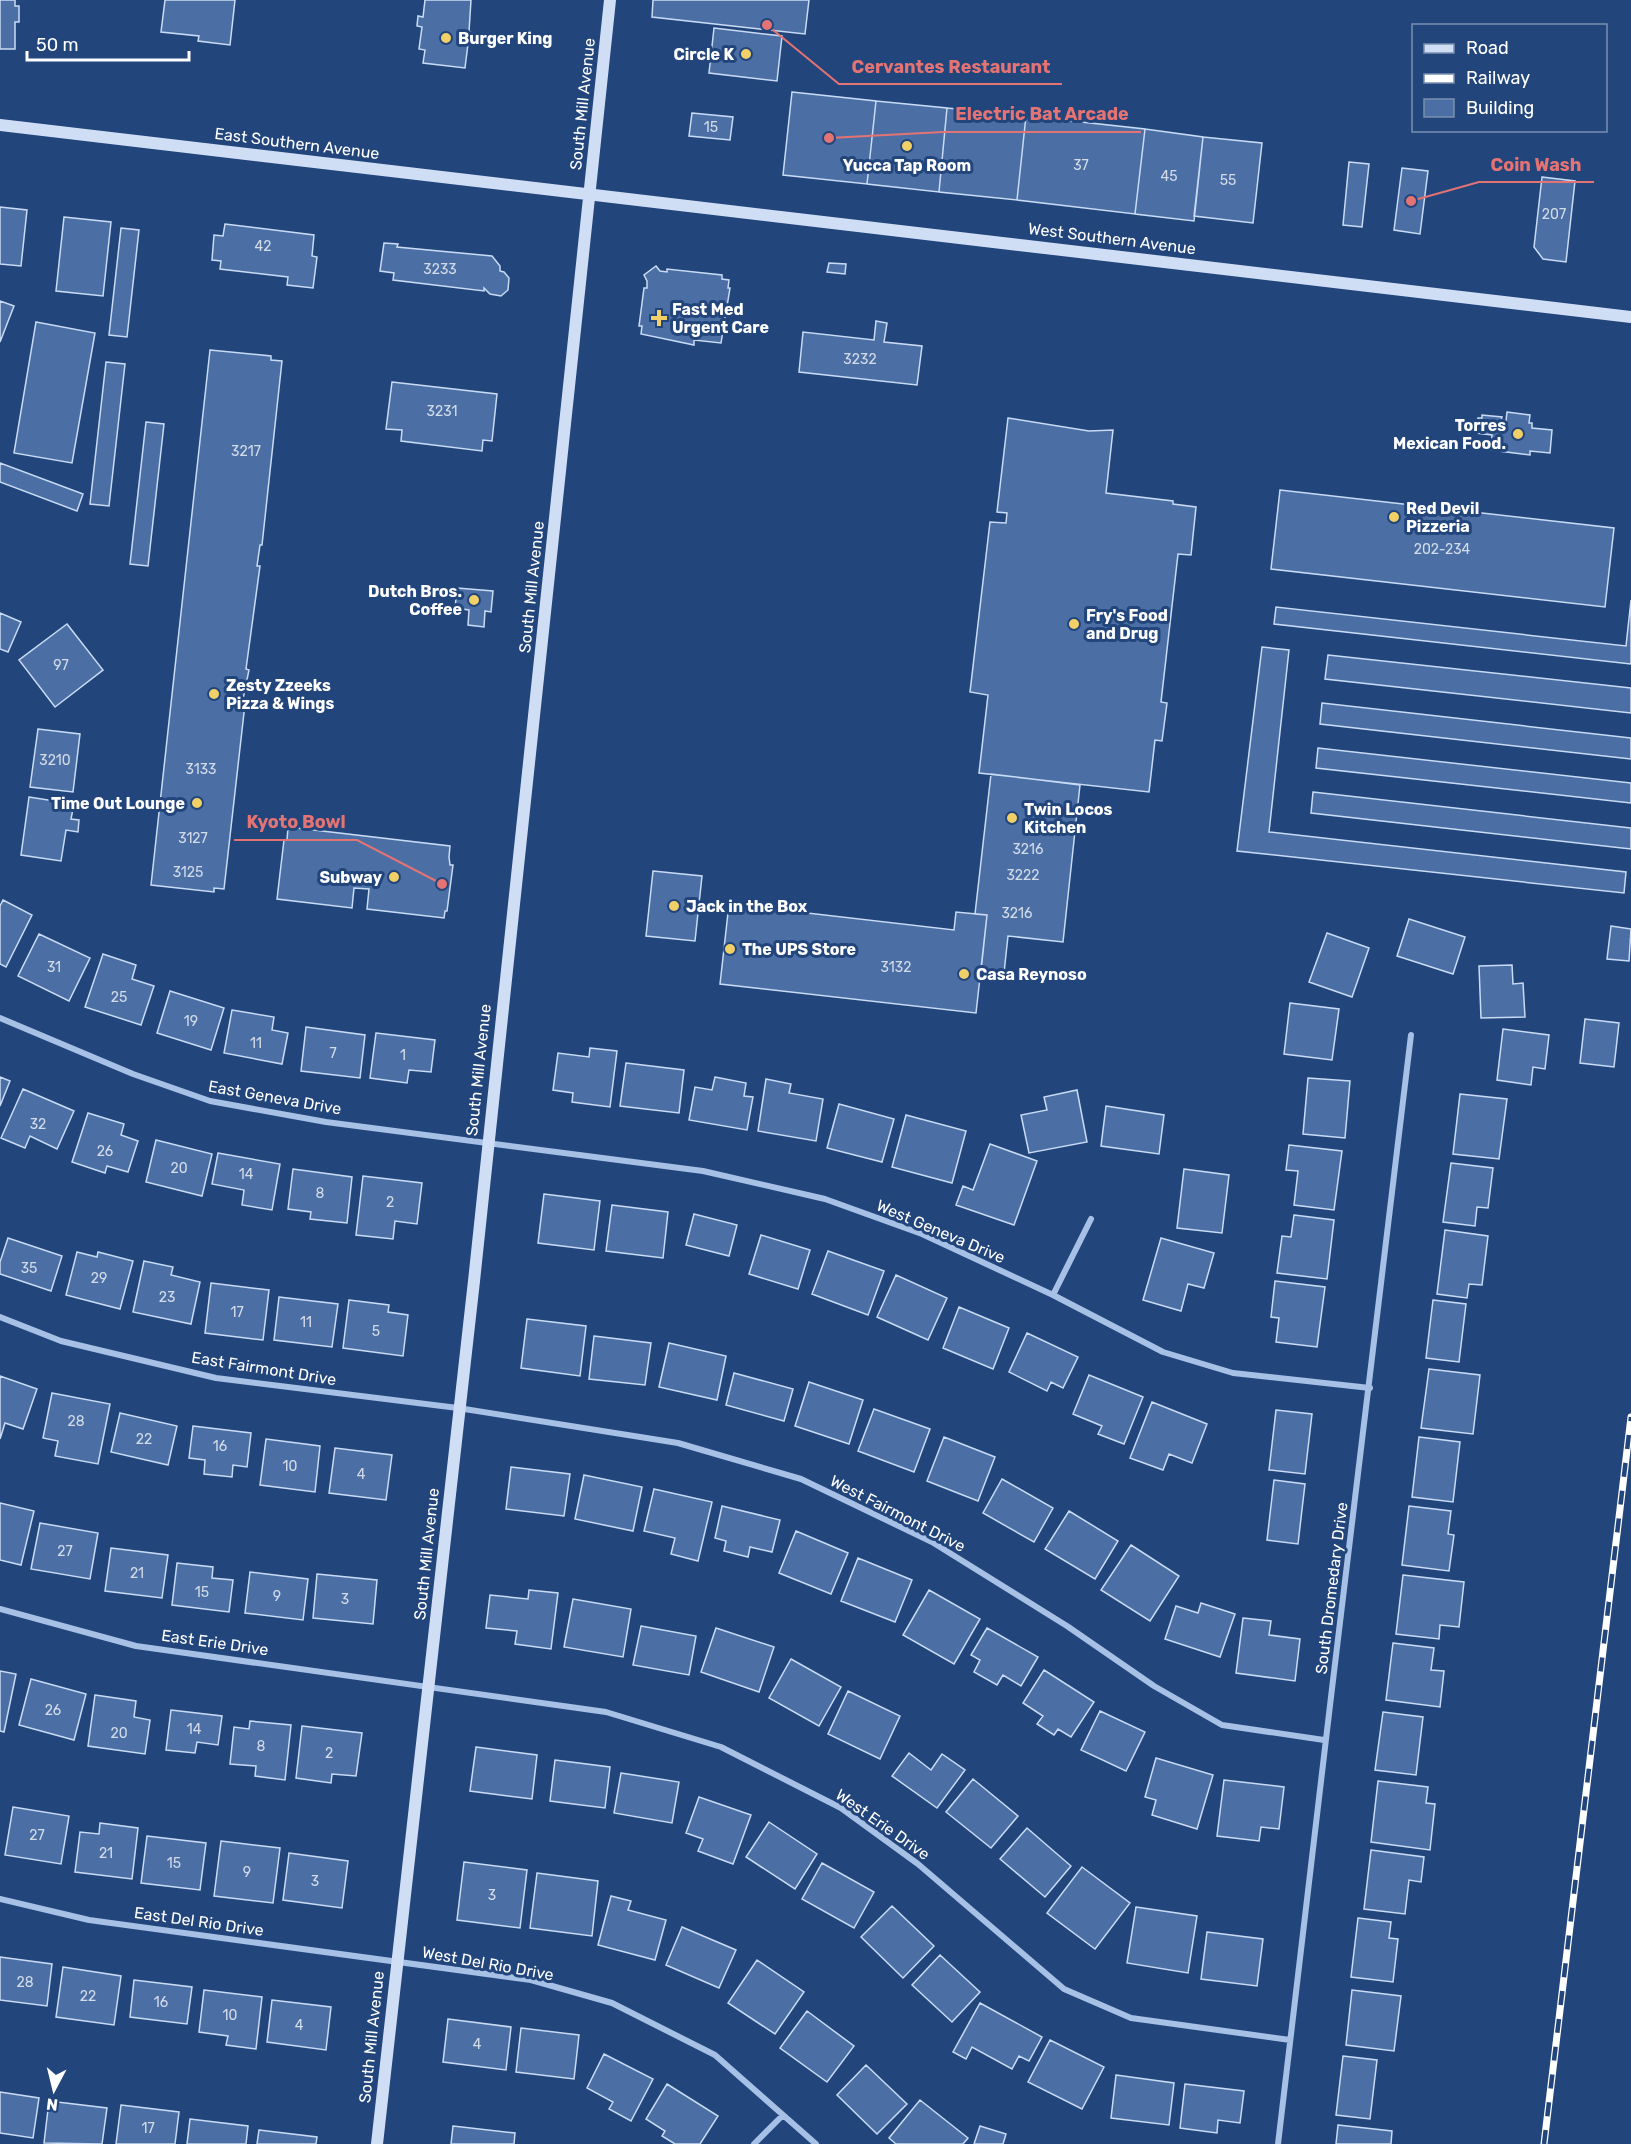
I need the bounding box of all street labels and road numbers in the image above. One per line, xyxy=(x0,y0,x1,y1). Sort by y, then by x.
street label: South Mill Avenue xyxy=(566,37,599,171)
street label: East Southern Avenue xyxy=(213,124,380,163)
street label: West Southern Avenue xyxy=(1027,219,1197,258)
street label: South Mill Avenue xyxy=(515,520,548,654)
street label: South Mill Avenue xyxy=(462,1003,495,1137)
street label: East Geneva Drive xyxy=(207,1076,343,1119)
street label: West Geneva Drive xyxy=(874,1196,1008,1267)
street label: East Fairmont Drive xyxy=(190,1348,338,1389)
street label: West Fairmont Drive xyxy=(827,1471,969,1556)
street label: South Mill Avenue xyxy=(410,1487,443,1621)
street label: South Dromedary Drive xyxy=(1312,1501,1351,1675)
street label: East Erie Drive xyxy=(160,1626,270,1659)
street label: West Erie Drive xyxy=(832,1785,934,1864)
street label: East Del Rio Drive xyxy=(133,1903,265,1940)
street label: West Del Rio Drive xyxy=(421,1943,555,1984)
street label: South Mill Avenue xyxy=(355,1970,388,2104)

